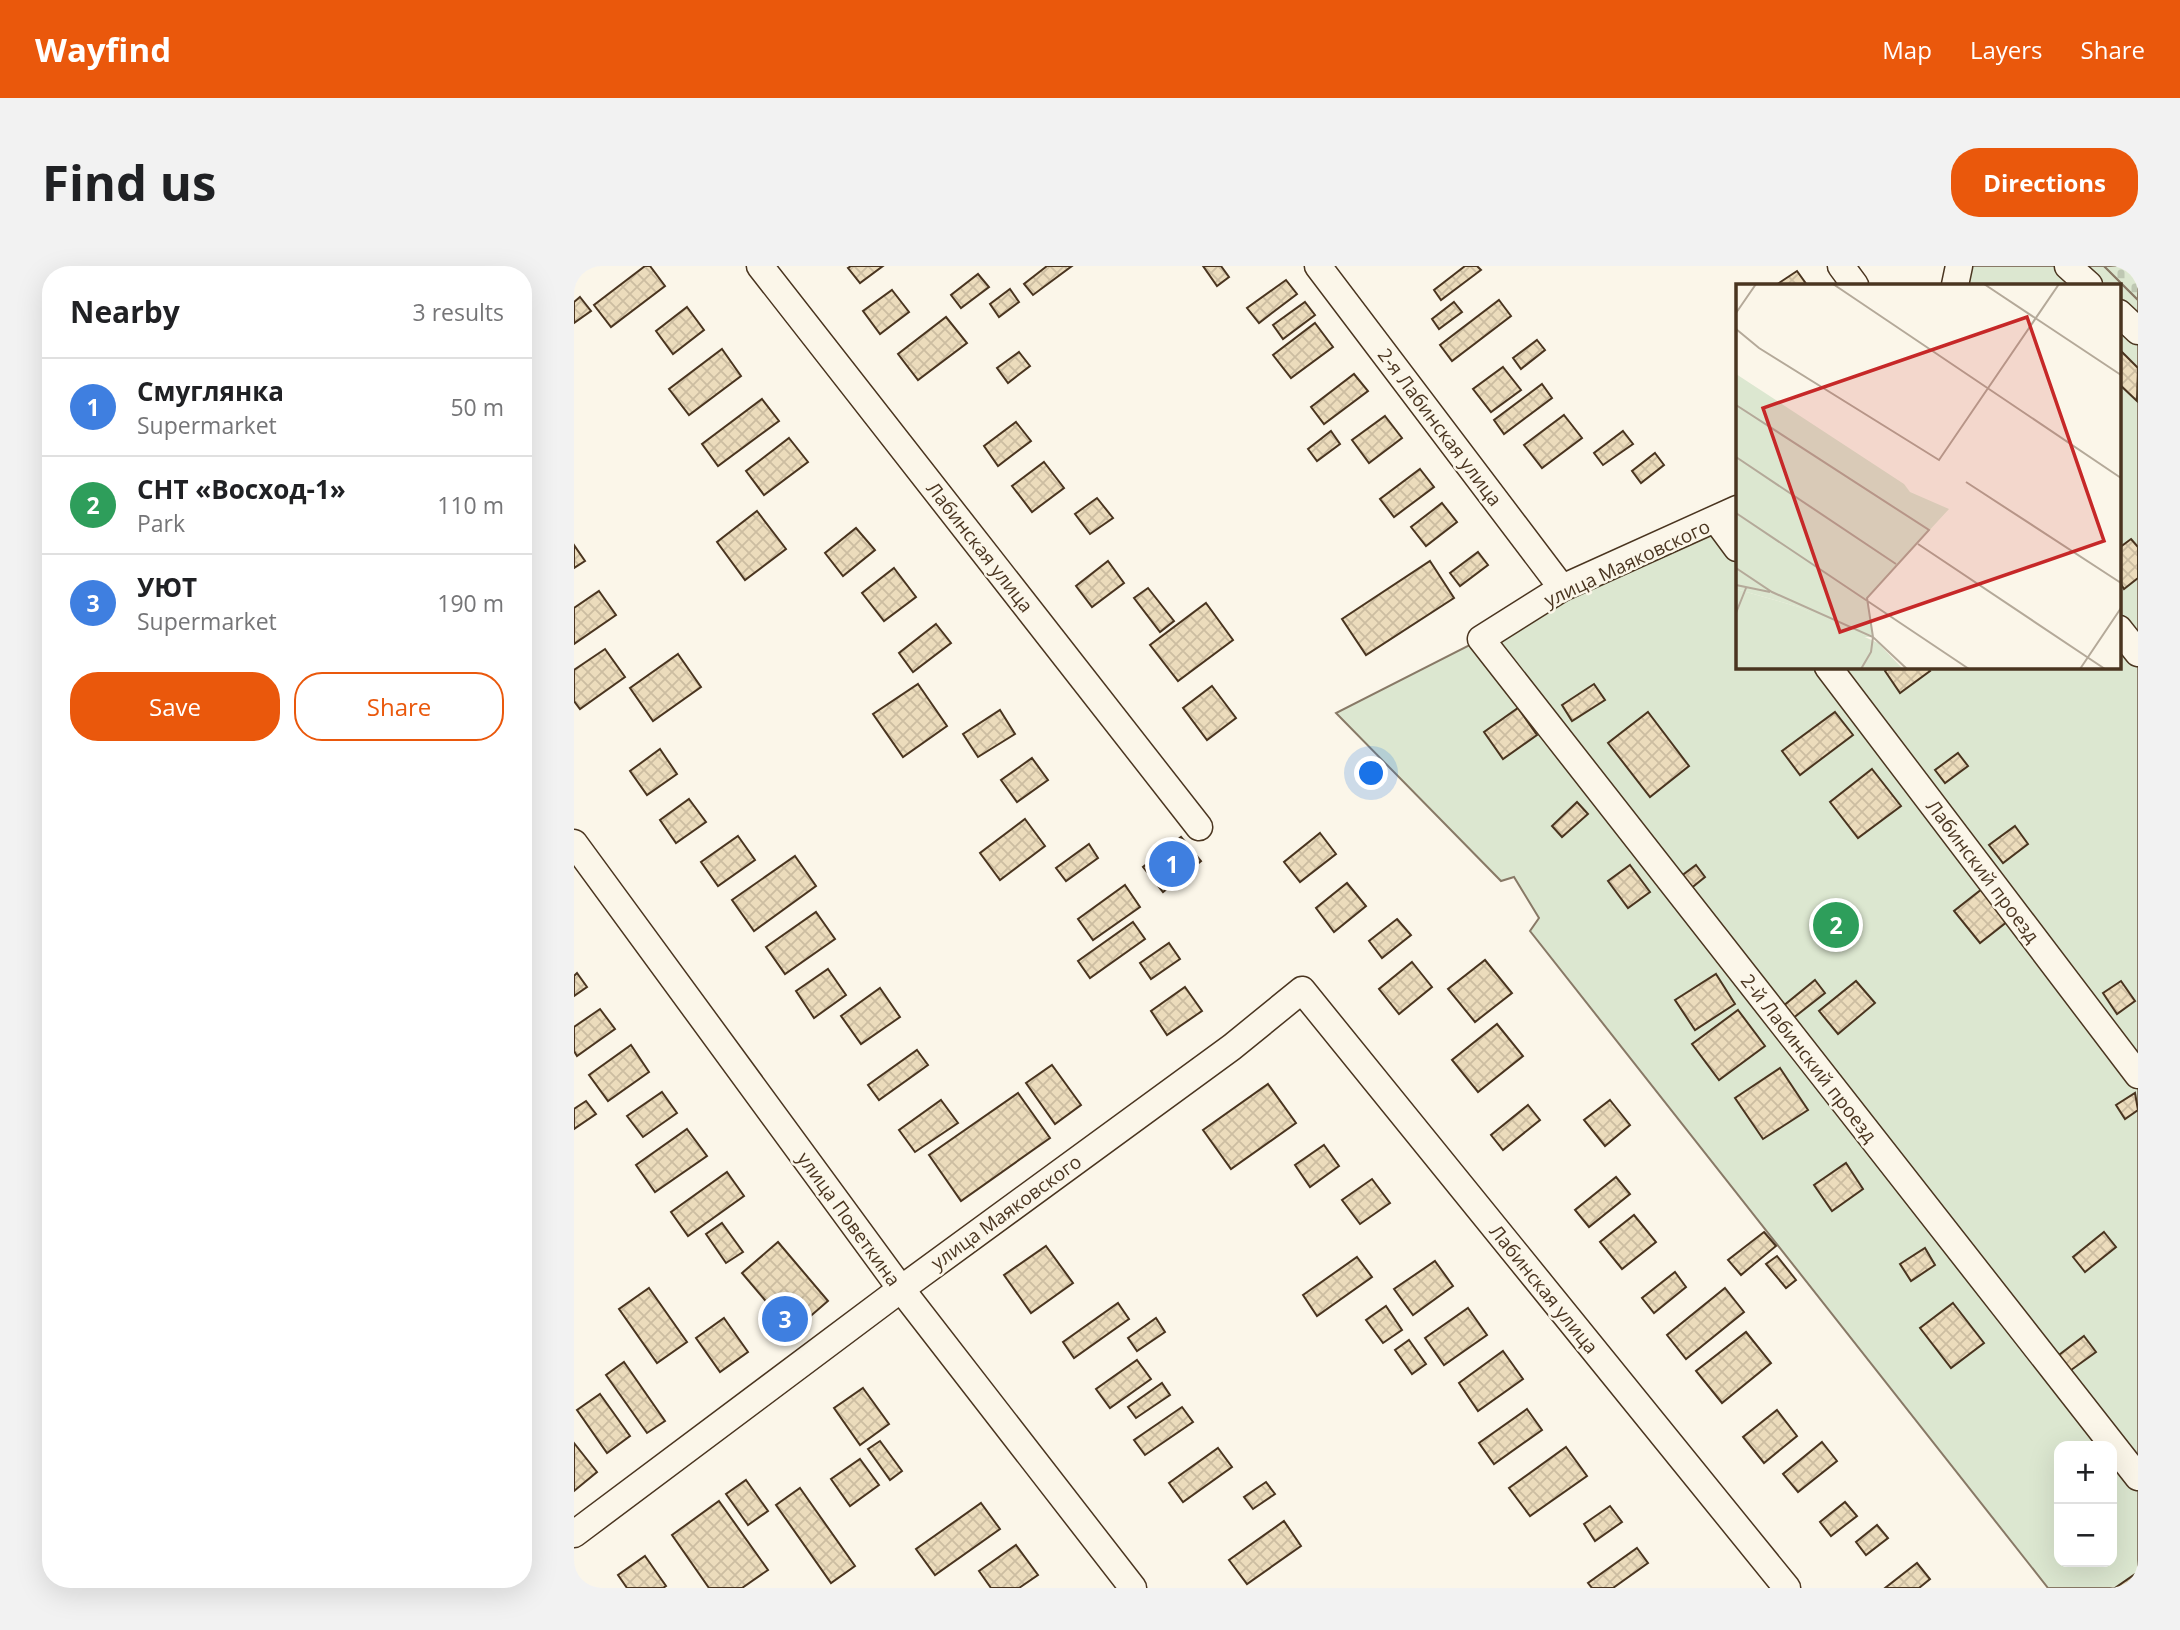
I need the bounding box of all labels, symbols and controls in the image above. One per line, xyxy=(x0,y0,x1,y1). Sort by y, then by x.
text: Wayfind xyxy=(35,27,171,72)
text: Map xyxy=(1882,33,1932,66)
text: Layers xyxy=(1970,33,2043,66)
text: Share xyxy=(2081,33,2145,66)
button: Directions xyxy=(1951,148,2138,217)
text: Find us xyxy=(42,149,216,215)
inset map xyxy=(1736,284,2120,668)
text: Nearby xyxy=(70,291,180,332)
text: 3 results xyxy=(413,296,504,328)
street label: 2-я Лабинская улица xyxy=(1372,343,1508,511)
text: Смуглянка xyxy=(137,373,284,409)
text: 1 xyxy=(86,391,100,423)
text: 50 m xyxy=(450,391,504,423)
text: Supermarket xyxy=(137,409,277,441)
text: СНТ «Восход-1» xyxy=(137,471,346,507)
street label: Лабинская улица xyxy=(921,476,1039,618)
text: 2 xyxy=(86,489,100,521)
text: 110 m xyxy=(437,489,504,521)
text: Park xyxy=(137,507,185,539)
street label: улица Маяковского xyxy=(1540,513,1714,613)
text: УЮТ xyxy=(137,569,197,605)
text: 3 xyxy=(86,587,100,619)
text: 190 m xyxy=(437,587,504,619)
text: Supermarket xyxy=(137,605,277,637)
button: Save xyxy=(70,672,280,741)
button: Share xyxy=(294,672,504,741)
your location xyxy=(1354,756,1388,790)
street label: Лабинский проезд xyxy=(1921,794,2045,948)
pin: 1 xyxy=(1149,838,1195,890)
pin: 2 xyxy=(1813,899,1859,951)
street label: 2-й Лабинский проезд xyxy=(1735,968,1883,1148)
street label: улица Поветкина xyxy=(791,1147,907,1291)
street label: улица Маяковского xyxy=(925,1149,1087,1275)
street label: Лабинская улица xyxy=(1484,1219,1604,1359)
pin: 3 xyxy=(762,1293,808,1345)
map controls xyxy=(2054,1441,2117,1567)
button: + xyxy=(2054,1441,2117,1504)
button: − xyxy=(2054,1504,2117,1567)

